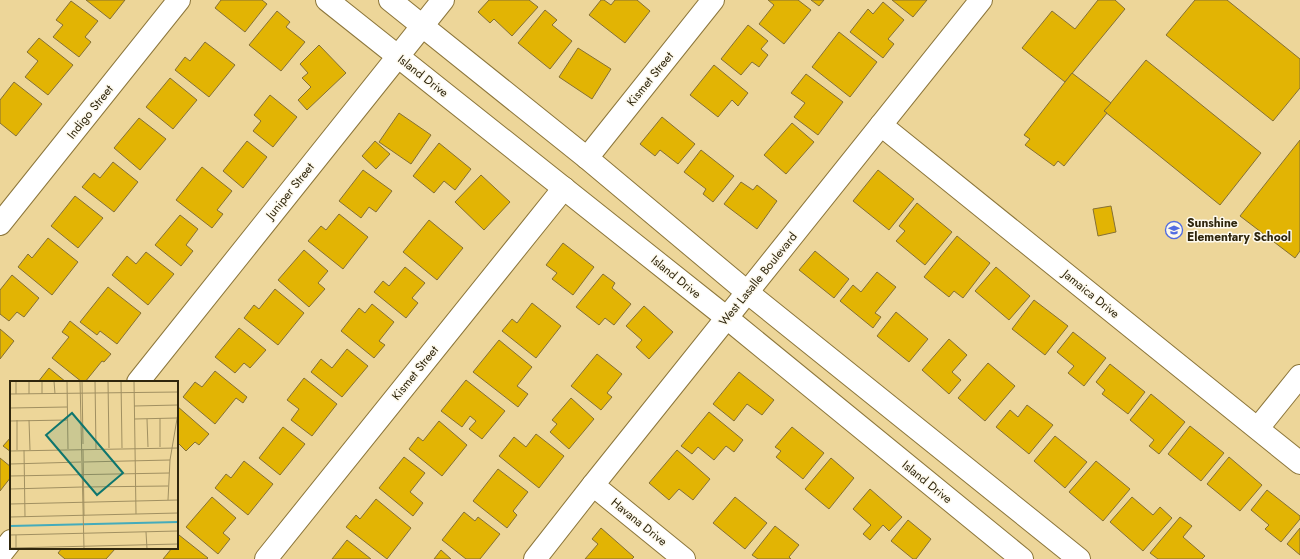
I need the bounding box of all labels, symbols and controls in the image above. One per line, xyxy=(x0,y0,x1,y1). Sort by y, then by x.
street label: Kismet Street xyxy=(622,48,678,110)
street label: Island Drive xyxy=(394,51,452,101)
street label: Indigo Street xyxy=(63,81,117,143)
street label: Juniper Street xyxy=(260,159,318,225)
place label: Sunshine Elementary School xyxy=(1187,214,1291,246)
school or university icon: Sunshine Elementary School xyxy=(1164,220,1184,240)
street label: West Lasalle Boulevard xyxy=(715,228,801,330)
street label: Island Drive xyxy=(647,251,705,303)
street label: Jamaica Drive xyxy=(1057,264,1123,323)
street label: Kismet Street xyxy=(387,342,443,404)
inset map xyxy=(10,381,178,549)
street label: Island Drive xyxy=(898,456,956,508)
street label: Havana Drive xyxy=(607,494,671,550)

